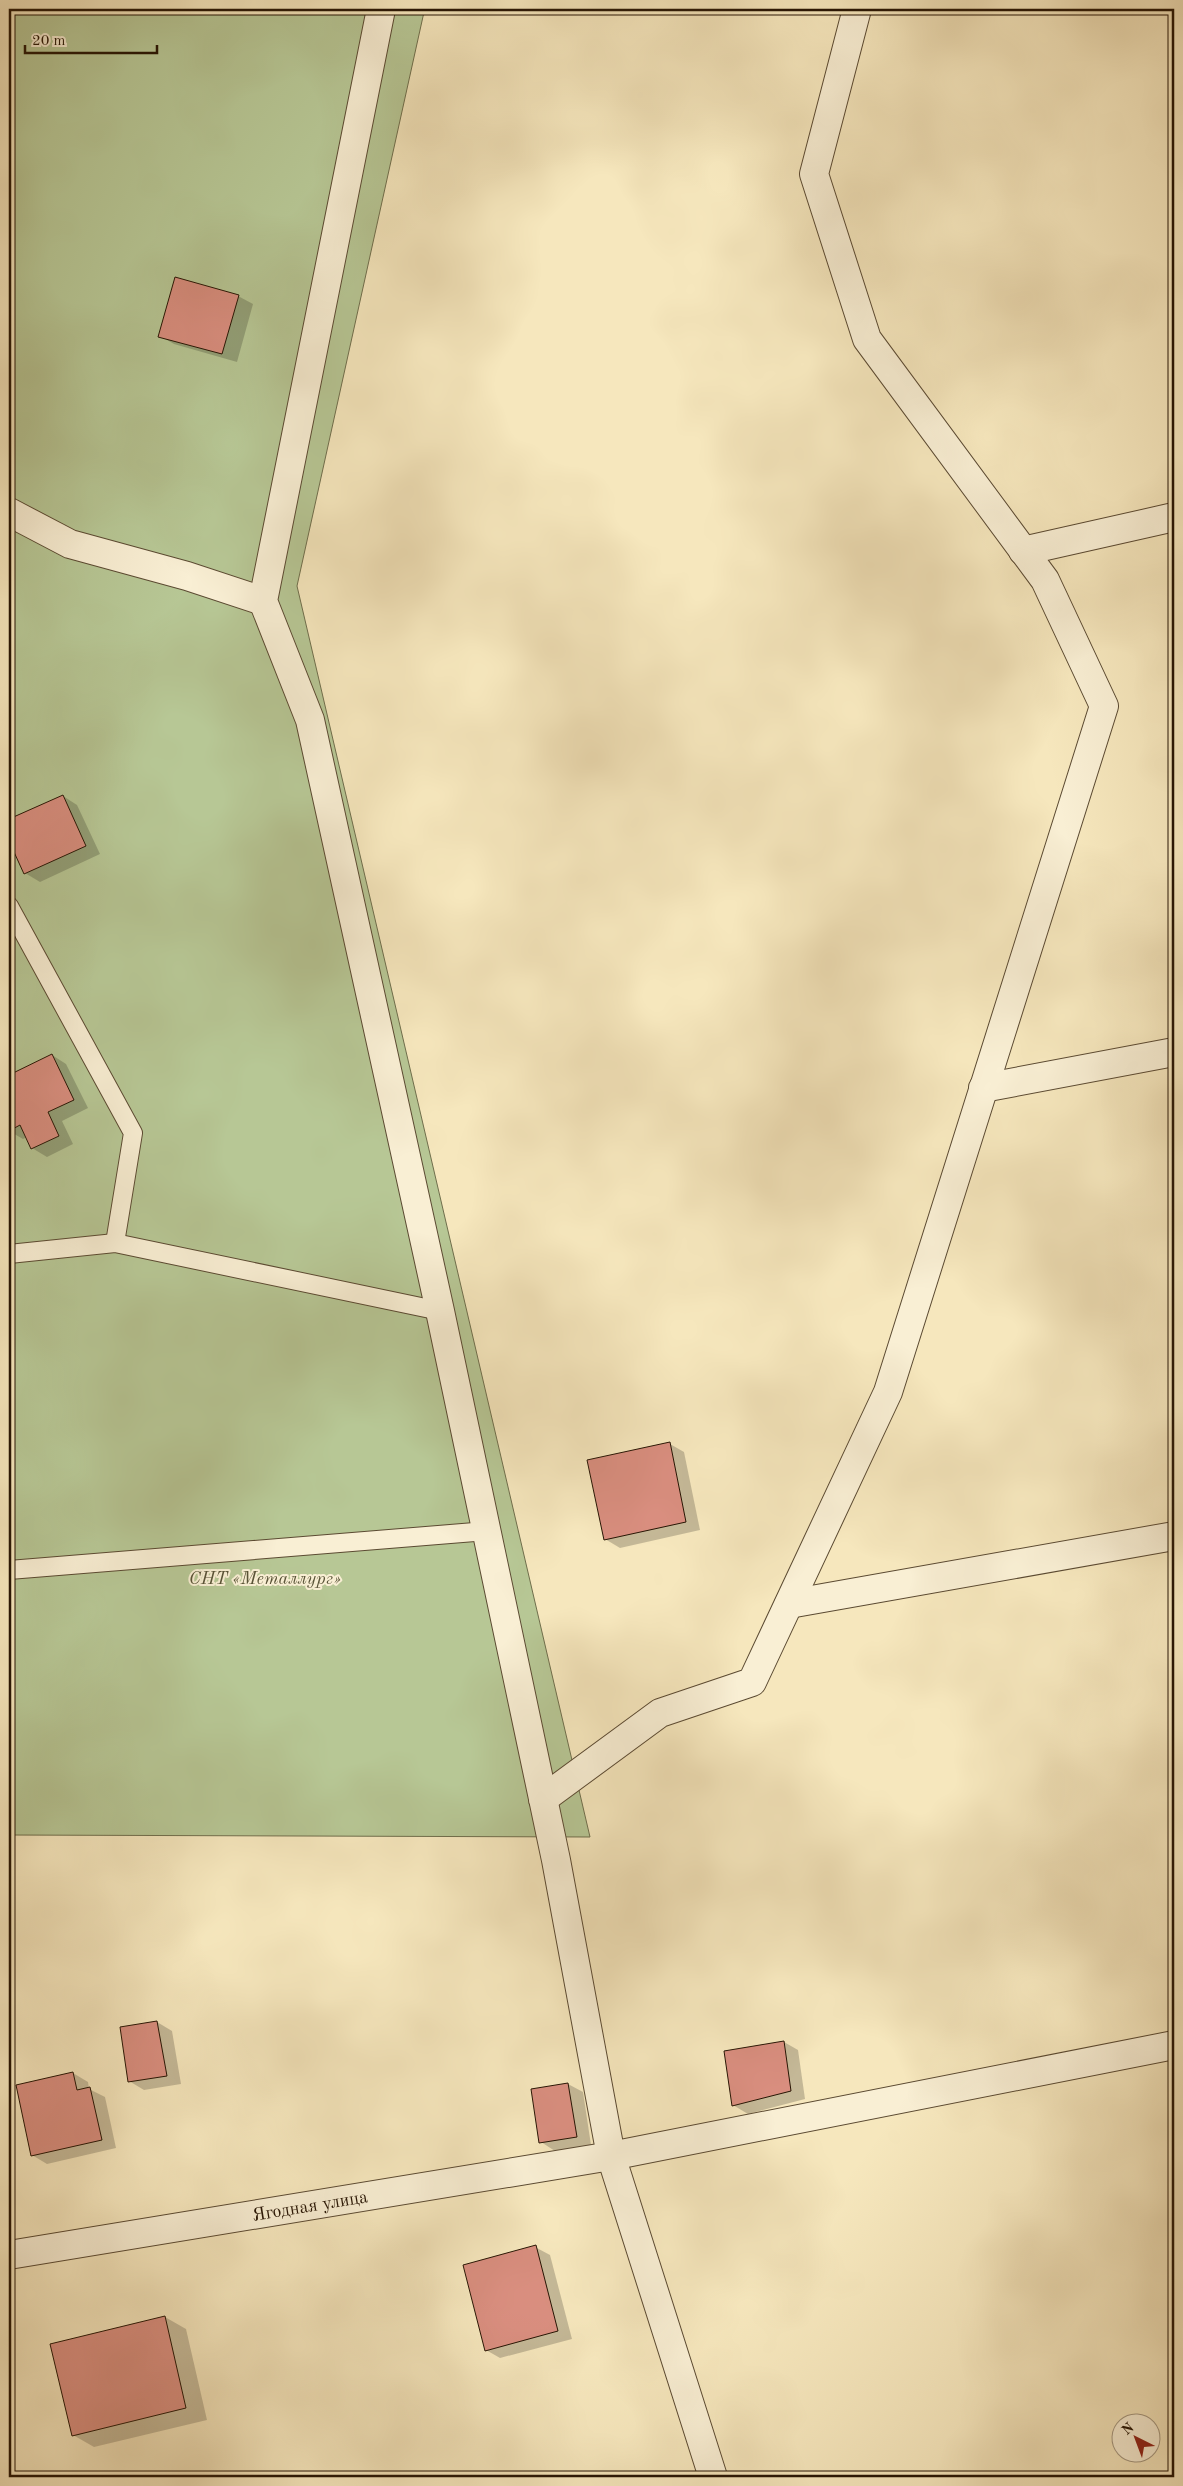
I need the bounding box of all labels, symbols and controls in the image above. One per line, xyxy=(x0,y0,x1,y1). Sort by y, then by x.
scale bar xyxy=(25,22,158,54)
text: 20 m xyxy=(32,34,66,49)
park label: СНТ «Металлург» xyxy=(189,1570,341,1588)
street label: Ягодная улица xyxy=(251,2188,369,2225)
north arrow xyxy=(1110,2414,1160,2464)
text: N xyxy=(1119,2420,1137,2438)

